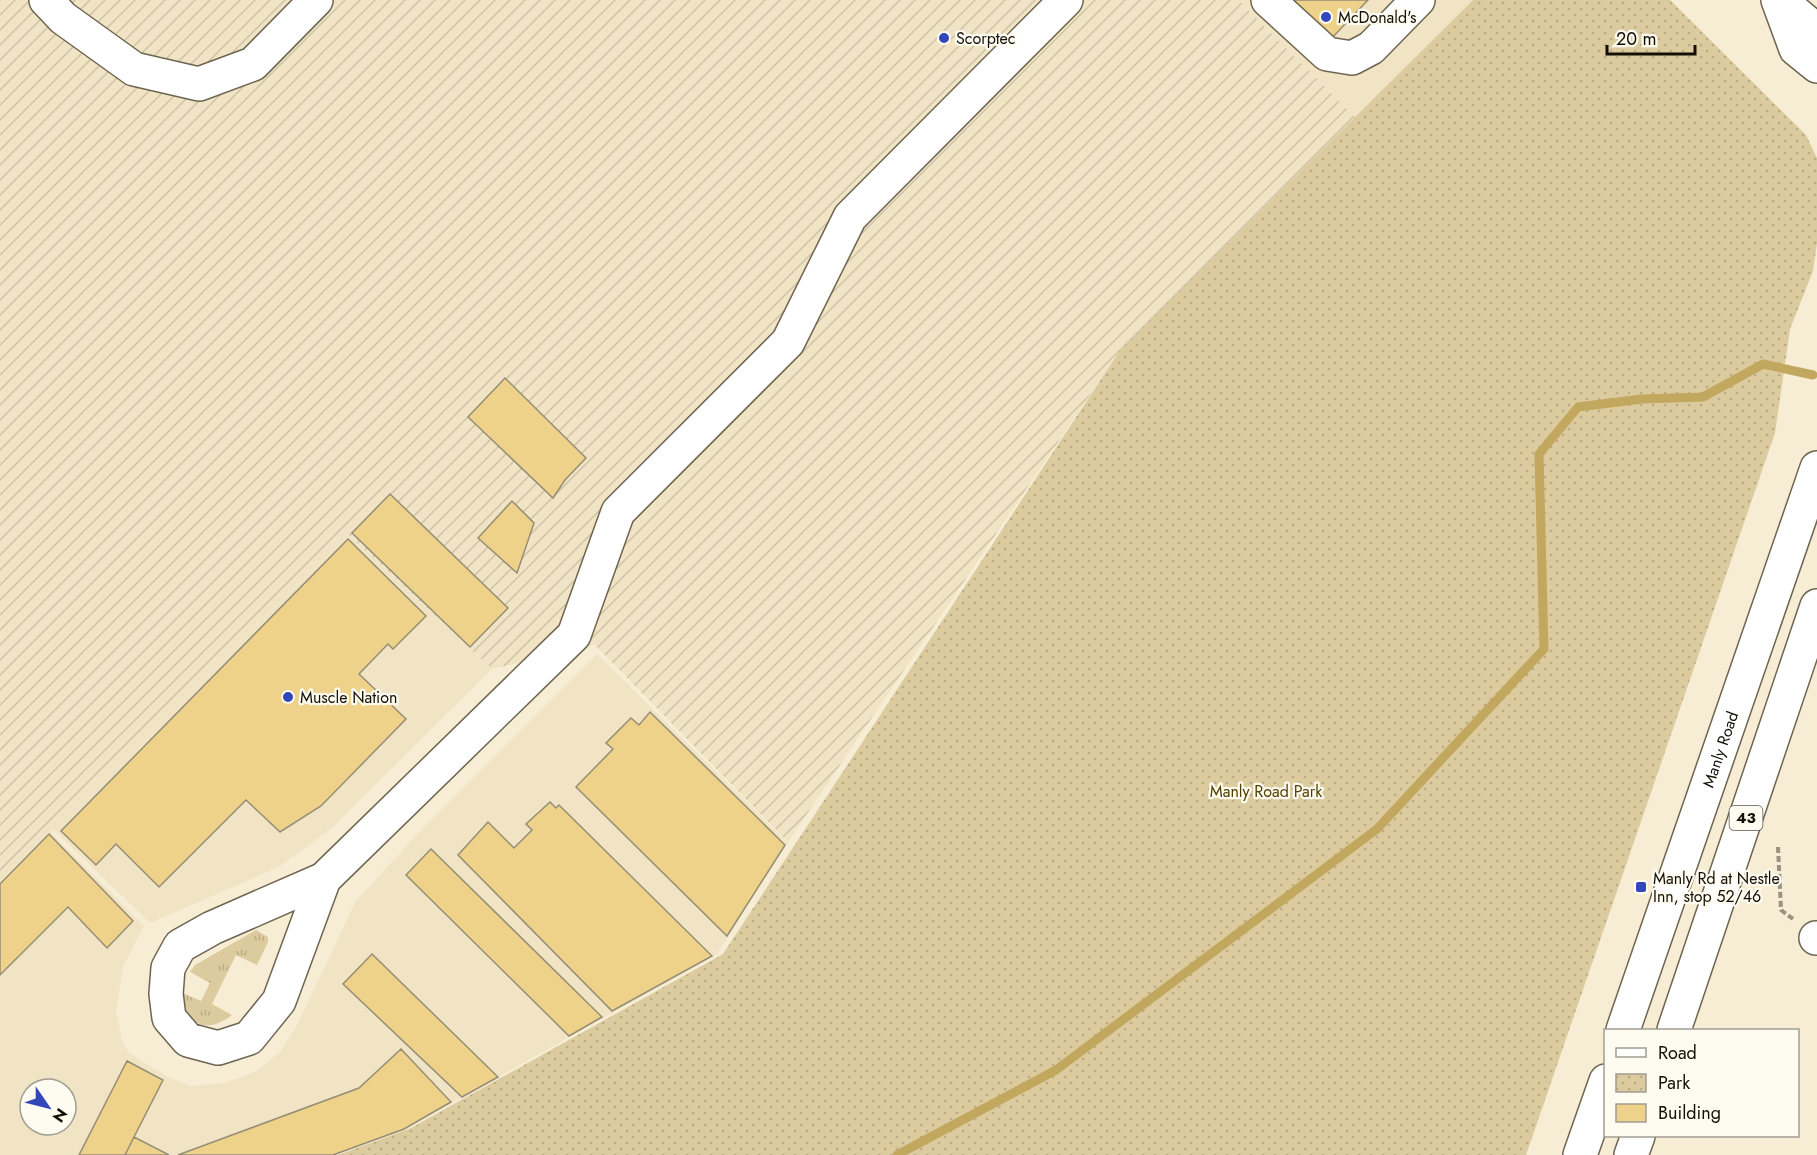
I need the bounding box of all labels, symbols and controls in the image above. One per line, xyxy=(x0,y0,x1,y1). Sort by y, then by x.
place label: McDonald's xyxy=(1338,6,1417,29)
marker: McDonald's xyxy=(1319,10,1333,24)
scale bar xyxy=(1607,18,1696,56)
text: 20 m xyxy=(1616,26,1656,52)
place label: Scorptec xyxy=(956,27,1016,50)
marker: Scorptec xyxy=(937,31,951,45)
place label: Muscle Nation xyxy=(300,686,397,709)
marker: Muscle Nation xyxy=(281,690,295,704)
street label: Manly Road xyxy=(1697,708,1744,791)
park label: Manly Road Park xyxy=(1210,780,1323,803)
road number: 43 xyxy=(1730,806,1762,830)
place label: Manly Rd at Nestle Inn, stop 52/46 xyxy=(1653,867,1780,908)
marker: Manly Rd at Nestle Inn, stop 52/46 xyxy=(1634,880,1648,894)
legend xyxy=(1604,1029,1799,1137)
text: Road xyxy=(1658,1040,1697,1066)
text: Park xyxy=(1658,1070,1690,1096)
north arrow xyxy=(18,1077,78,1137)
text: Building xyxy=(1658,1100,1721,1126)
text: N xyxy=(47,1104,73,1127)

